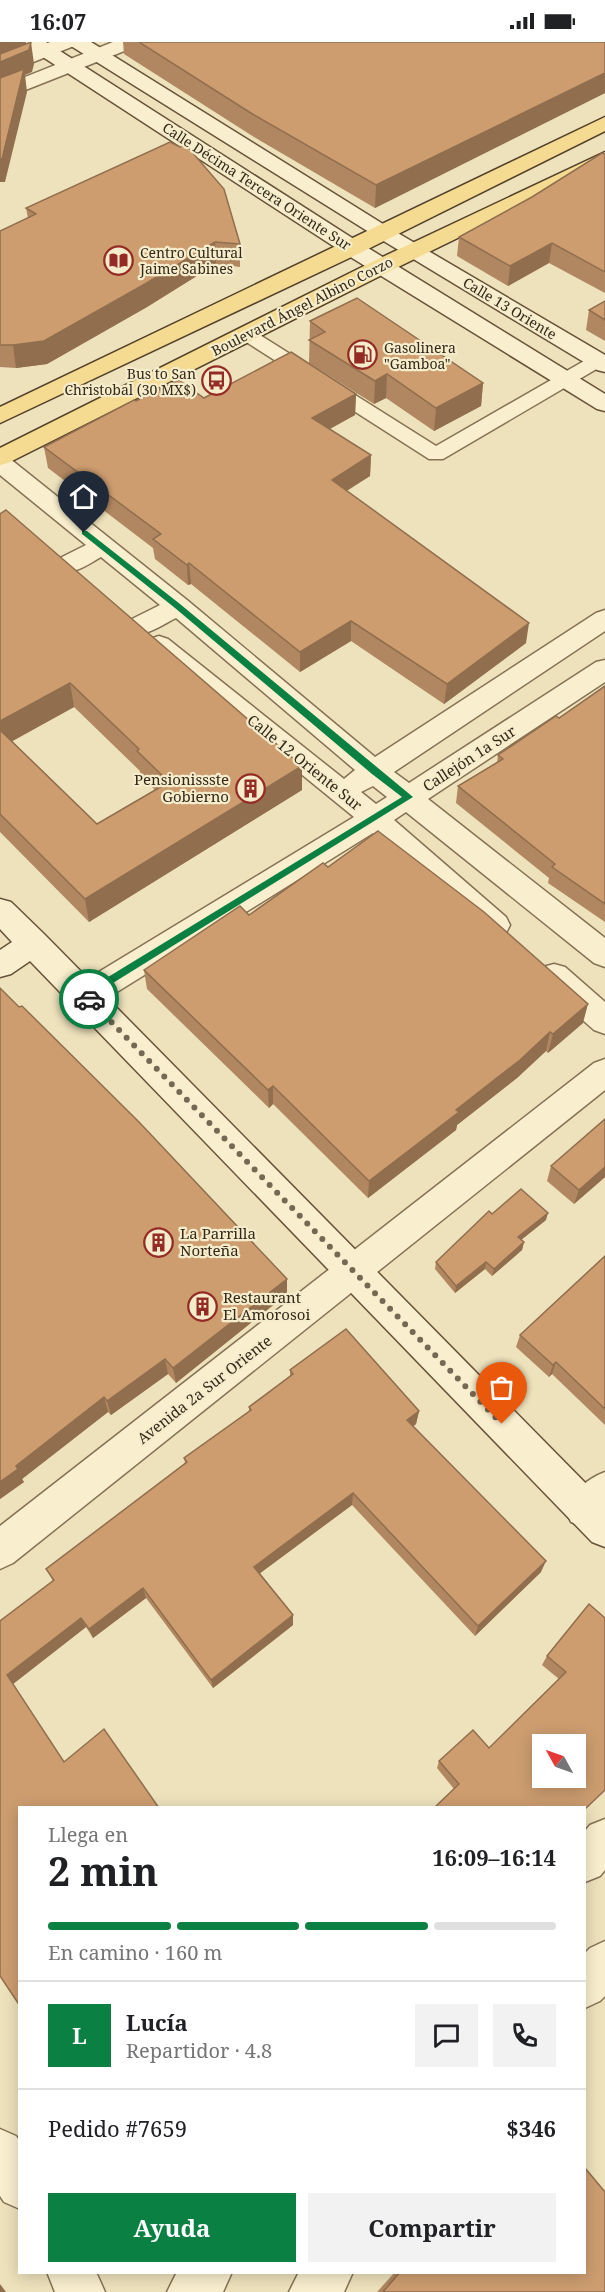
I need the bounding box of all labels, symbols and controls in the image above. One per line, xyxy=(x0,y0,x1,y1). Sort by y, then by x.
text: 16:07 xyxy=(30,6,86,36)
street label: Calle Décima Tercera Oriente Sur xyxy=(159,118,355,254)
place label: Centro Cultural Jaime Sabines xyxy=(139,243,243,278)
library icon: Centro Cultural Jaime Sabines xyxy=(103,244,135,276)
street label: Boulevard Ángel Albino Corzo xyxy=(208,252,396,360)
street label: Calle 13 Oriente xyxy=(460,273,560,343)
place label: Gasolinera "Gamboa" xyxy=(384,338,456,373)
fuel station icon: Gasolinera "Gamboa" xyxy=(347,339,379,371)
place label: Bus to San Christobal (30 MX$) xyxy=(64,364,196,399)
bus stop icon: Bus to San Christobal (30 MX$) xyxy=(201,365,233,397)
pin xyxy=(58,471,109,533)
icon: home xyxy=(67,480,100,513)
street label: Calle 12 Oriente Sur xyxy=(243,709,367,815)
street label: Callejón 1a Sur xyxy=(419,720,519,796)
place label: Pensionissste Gobierno xyxy=(134,769,229,806)
building icon: Pensionissste Gobierno xyxy=(234,772,266,804)
courier xyxy=(59,969,119,1029)
icon: car xyxy=(73,983,106,1016)
place label: La Parrilla Norteña xyxy=(180,1223,256,1260)
building icon: La Parrilla Norteña xyxy=(143,1226,175,1258)
place label: Restaurant El Amorosoi xyxy=(223,1287,310,1324)
building icon: Restaurant El Amorosoi xyxy=(186,1290,218,1322)
street label: Avenida 2a Sur Oriente xyxy=(133,1330,275,1448)
pin xyxy=(476,1362,527,1424)
icon: bag xyxy=(485,1371,518,1404)
north arrow xyxy=(532,1734,586,1788)
map controls xyxy=(532,1734,586,1788)
text: Llega en xyxy=(48,1821,128,1848)
text: 16:09–16:14 xyxy=(432,1842,556,1872)
text: 2 min xyxy=(48,1844,158,1897)
text: En camino · 160 m xyxy=(48,1939,222,1966)
button: chat xyxy=(415,2004,478,2067)
button: phone xyxy=(493,2004,556,2067)
text: Lucía xyxy=(126,2007,188,2037)
text: L xyxy=(72,2020,87,2050)
text: Repartidor · 4.8 xyxy=(126,2037,272,2064)
text: Pedido #7659 xyxy=(48,2113,187,2143)
text: $346 xyxy=(506,2113,556,2143)
button: Ayuda xyxy=(48,2193,296,2262)
button: Compartir xyxy=(308,2193,556,2262)

